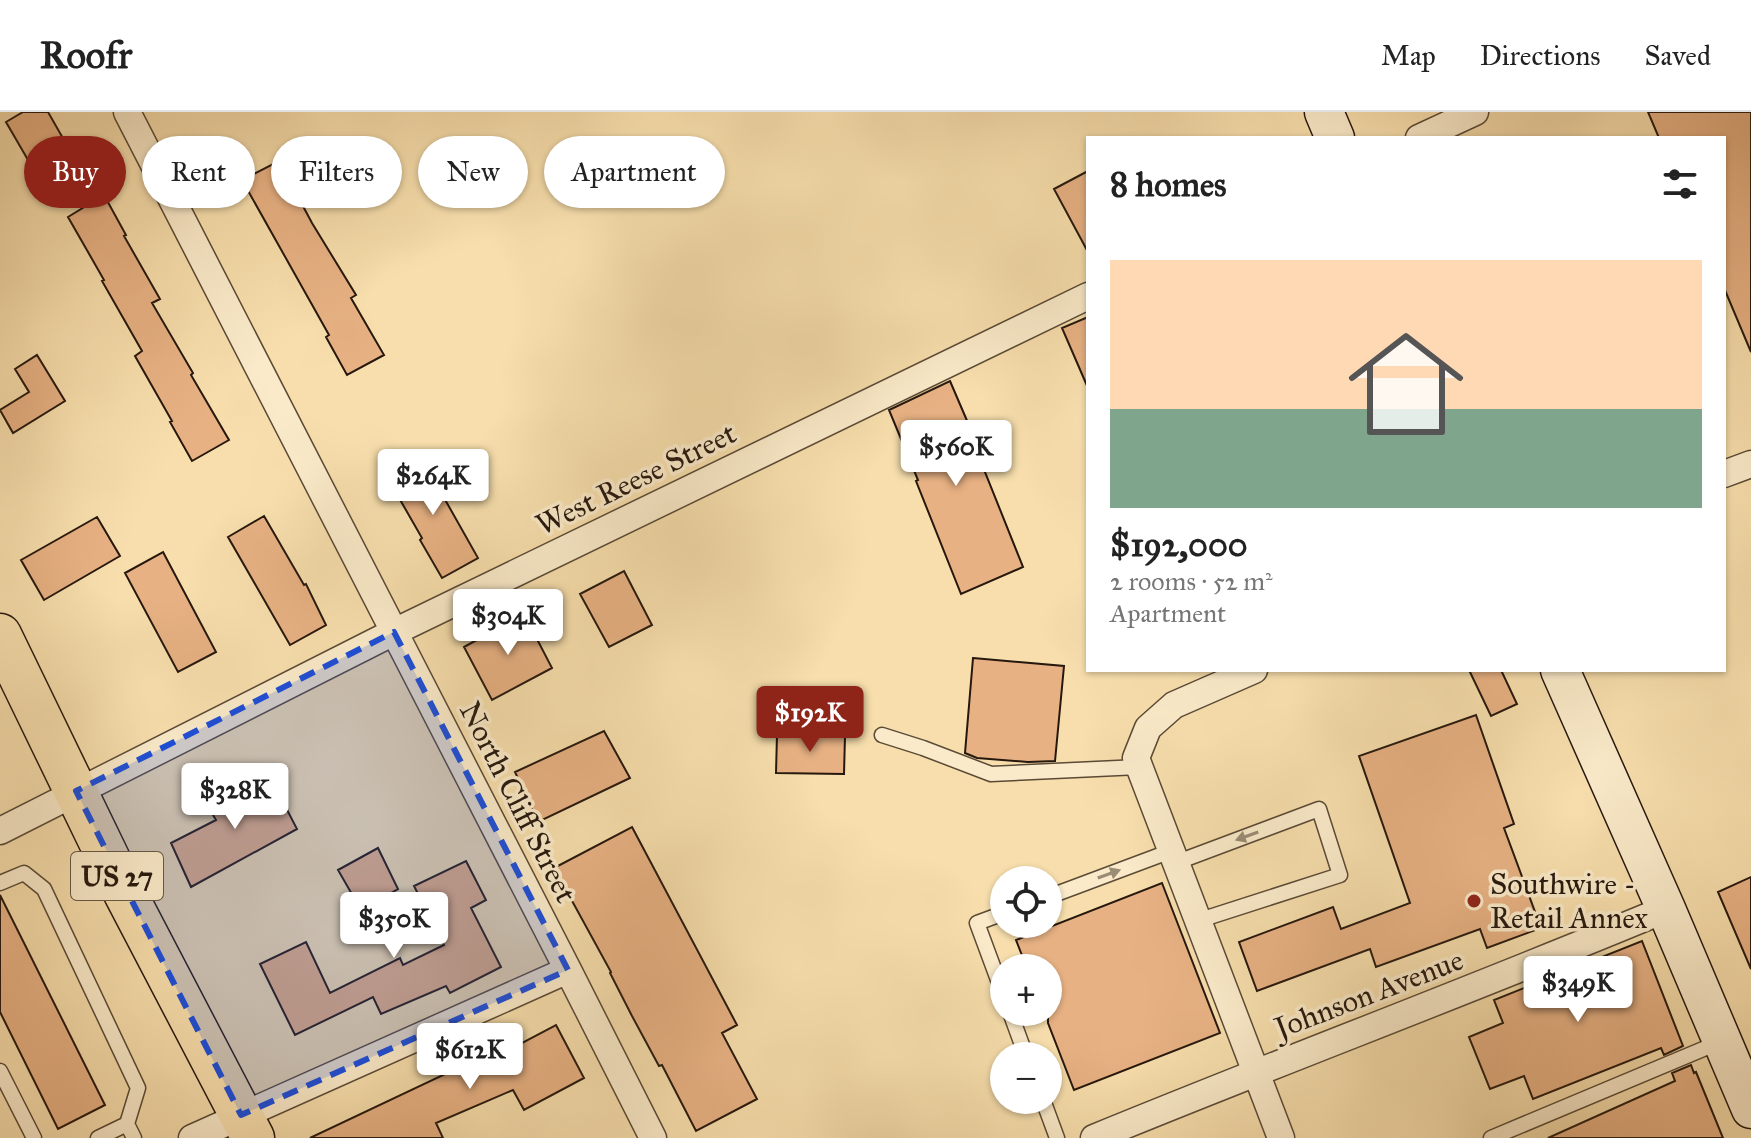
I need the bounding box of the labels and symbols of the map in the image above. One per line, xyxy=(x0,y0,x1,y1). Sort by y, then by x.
street label: West Reese Street xyxy=(530,415,742,543)
pin: $560K xyxy=(900,420,1012,488)
pin: $264K xyxy=(377,449,489,517)
pin: $304K xyxy=(452,589,564,657)
pin: $192K xyxy=(754,686,866,754)
street label: North Cliff Street xyxy=(452,695,584,909)
pin: $328K xyxy=(179,763,291,831)
one-way arrow xyxy=(1235,830,1259,843)
road number: US 27 xyxy=(71,852,163,900)
place label: Southwire - Retail Annex xyxy=(1490,866,1648,936)
one-way arrow xyxy=(1097,867,1121,880)
pin: $350K xyxy=(338,892,450,960)
marker: Southwire - Retail Annex xyxy=(1465,892,1483,910)
street label: Johnson Avenue xyxy=(1267,942,1468,1047)
pin: $349K xyxy=(1522,956,1634,1024)
pin: $612K xyxy=(414,1023,526,1091)

